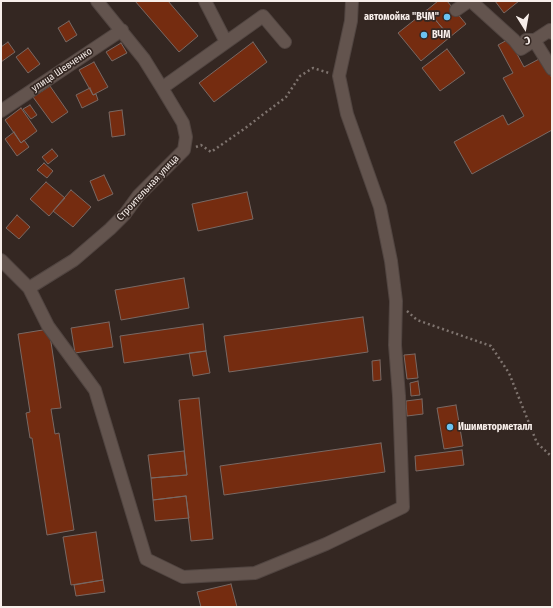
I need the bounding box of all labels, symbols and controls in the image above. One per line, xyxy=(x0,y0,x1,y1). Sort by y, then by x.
north arrow xyxy=(505,8,545,48)
place label: автомойка "ВЧМ" xyxy=(364,11,439,23)
marker: автомойка "ВЧМ" xyxy=(442,12,452,22)
place label: ВЧМ xyxy=(432,29,450,41)
marker: ВЧМ xyxy=(419,30,429,40)
text: С xyxy=(523,33,531,47)
street label: улица Шевченко xyxy=(29,45,95,95)
street label: Строительная улица xyxy=(114,153,182,223)
place label: Ишимвторметалл xyxy=(458,421,532,433)
marker: Ишимвторметалл xyxy=(445,422,455,432)

